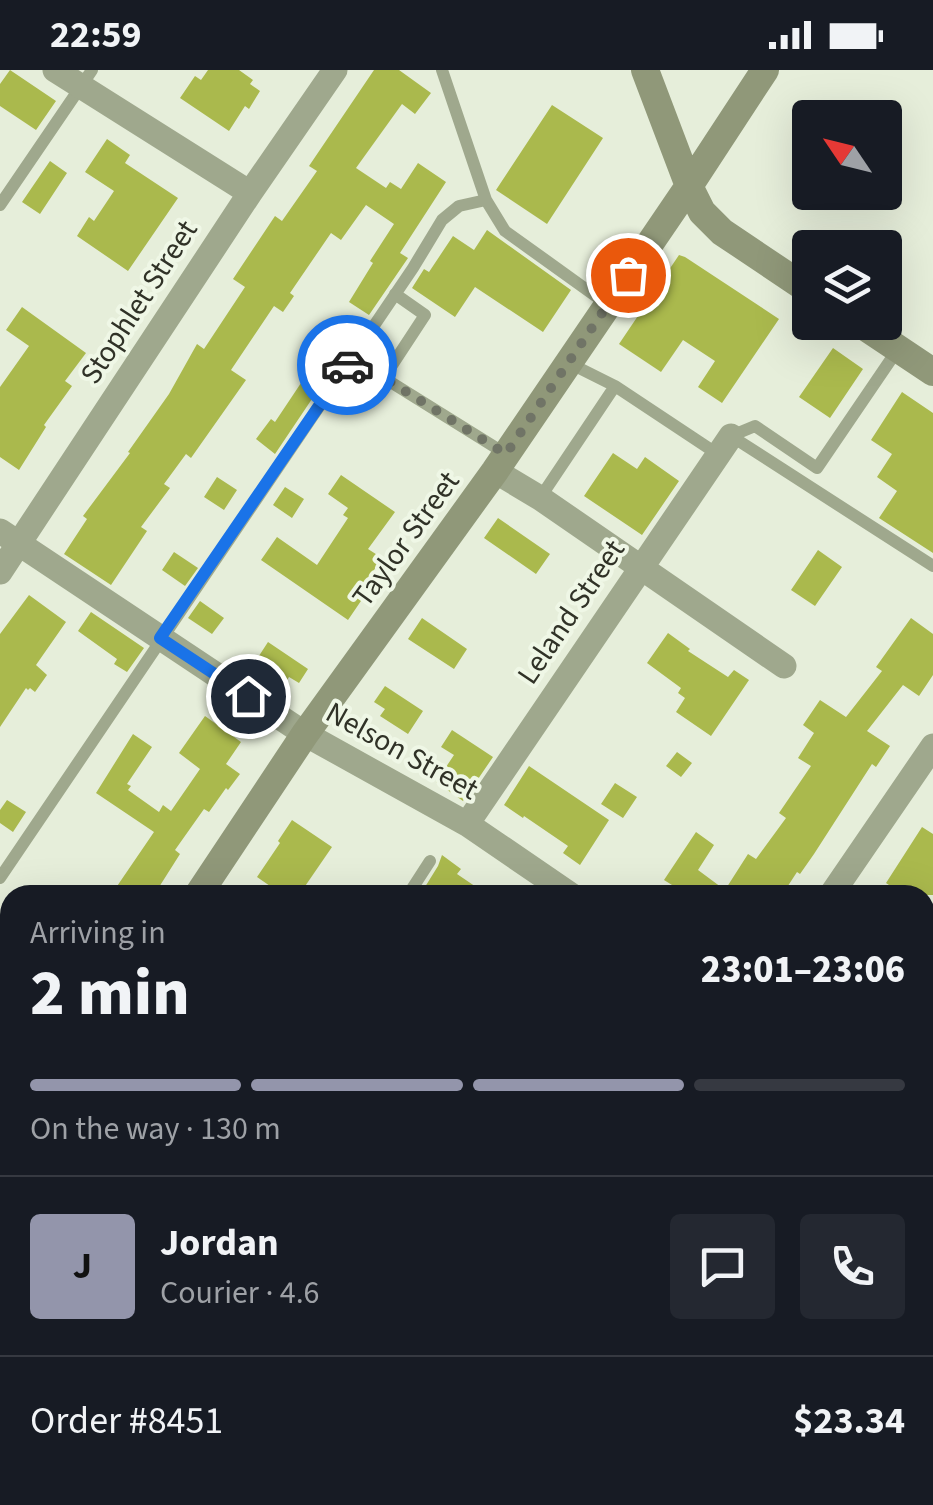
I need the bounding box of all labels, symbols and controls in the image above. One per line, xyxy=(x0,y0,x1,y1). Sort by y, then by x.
text: 22:59 xyxy=(50,8,142,62)
north arrow xyxy=(792,100,902,210)
map controls xyxy=(792,100,902,340)
street label: Stophlet Street xyxy=(70,212,208,392)
button: layers xyxy=(792,230,902,340)
pin xyxy=(586,233,671,318)
icon: bag xyxy=(601,248,656,303)
courier xyxy=(297,315,397,415)
icon: car xyxy=(320,338,375,393)
street label: Taylor Street xyxy=(342,462,470,616)
street label: Leland Street xyxy=(507,531,635,693)
pin xyxy=(206,654,291,739)
icon: home xyxy=(221,669,276,724)
street label: Nelson Street xyxy=(318,691,486,811)
text: Arriving in xyxy=(30,910,166,956)
text: 23:01–23:06 xyxy=(701,943,905,997)
text: 2 min xyxy=(30,947,190,1040)
text: On the way · 130 m xyxy=(30,1106,281,1152)
button: chat xyxy=(670,1214,775,1319)
button: phone xyxy=(800,1214,905,1319)
text: Jordan xyxy=(160,1216,279,1270)
text: J xyxy=(73,1239,92,1293)
text: Courier · 4.6 xyxy=(160,1270,320,1316)
text: Order #8451 xyxy=(30,1394,223,1448)
text: $23.34 xyxy=(793,1394,905,1448)

